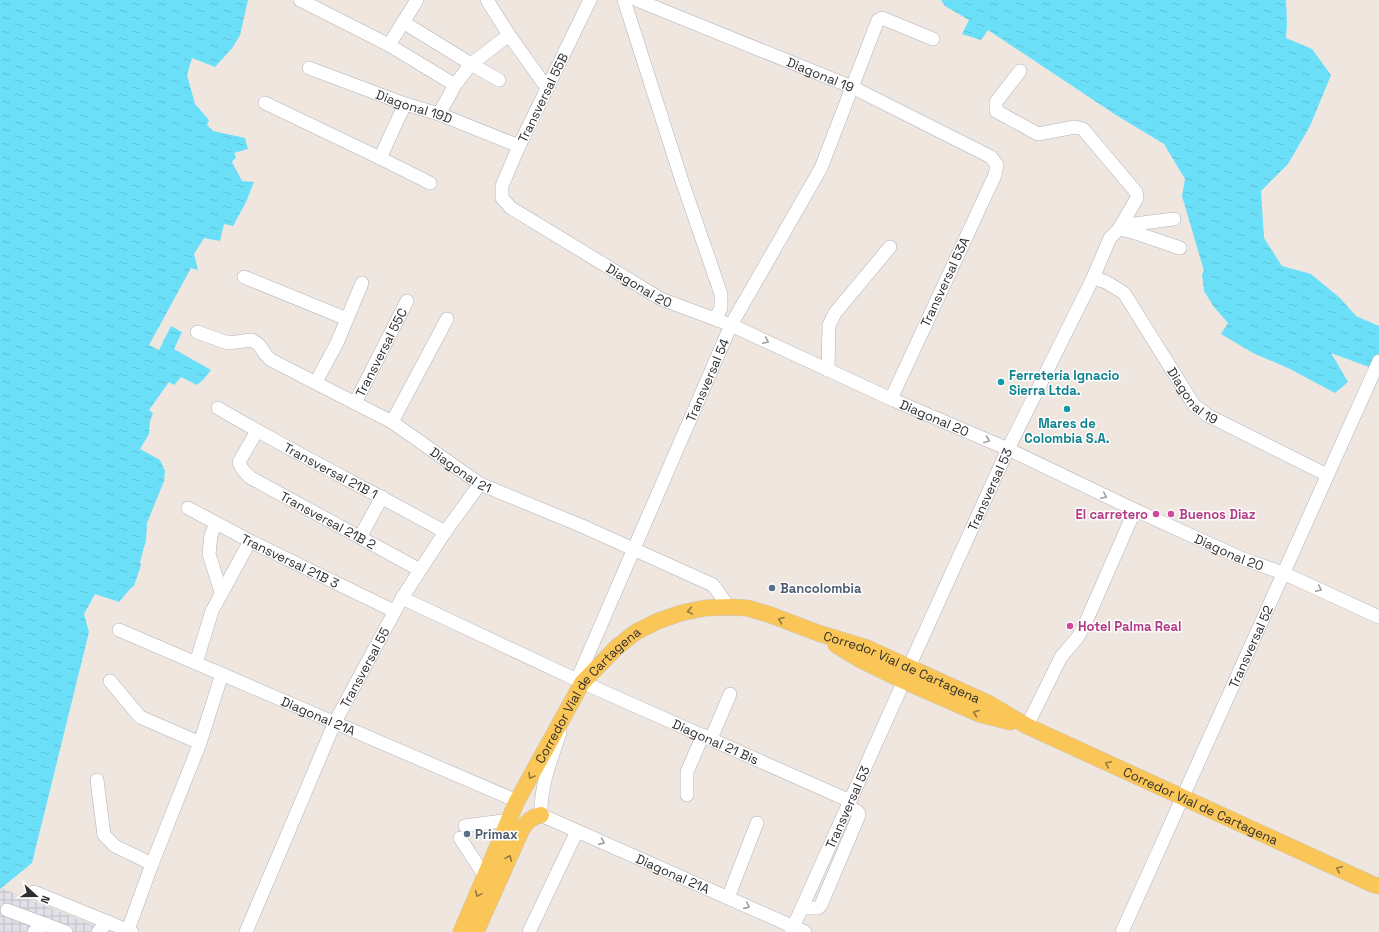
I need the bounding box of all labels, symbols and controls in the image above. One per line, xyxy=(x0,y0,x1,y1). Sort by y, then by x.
street label: Transversal 55B xyxy=(514,50,572,146)
street label: Diagonal 19 xyxy=(784,53,857,95)
street label: Diagonal 19D xyxy=(374,85,455,127)
street label: Transversal 53A xyxy=(917,234,973,330)
street label: Diagonal 20 xyxy=(603,259,674,311)
street label: Transversal 55C xyxy=(351,305,411,399)
street label: Transversal 54 xyxy=(682,336,733,424)
one-way arrow xyxy=(762,337,769,345)
street label: Diagonal 19 xyxy=(1164,364,1221,428)
place label: Ferretería Ignacio Sierra Ltda. xyxy=(1009,367,1120,399)
marker: Ferretería Ignacio Sierra Ltda. xyxy=(996,377,1006,387)
street label: Diagonal 20 xyxy=(897,395,972,440)
marker: Mares de Colombia S.A. xyxy=(1062,404,1072,414)
place label: Mares de Colombia S.A. xyxy=(1024,415,1110,447)
one-way arrow xyxy=(983,436,990,444)
street label: Transversal 21B 1 xyxy=(281,438,381,502)
street label: Diagonal 21 xyxy=(427,443,494,496)
street label: Transversal 53 xyxy=(963,445,1016,534)
street label: Transversal 21B 2 xyxy=(277,487,379,553)
one-way arrow xyxy=(1100,491,1108,499)
place label: El carretero xyxy=(1075,506,1148,523)
place label: Buenos Diaz xyxy=(1179,506,1256,523)
marker: El carretero xyxy=(1151,509,1161,519)
marker: Buenos Diaz xyxy=(1166,509,1176,519)
street label: Transversal 21B 3 xyxy=(238,529,342,592)
street label: Diagonal 20 xyxy=(1192,530,1266,574)
place label: Bancolombia xyxy=(780,580,862,597)
marker: Bancolombia xyxy=(767,583,777,593)
one-way arrow xyxy=(1314,584,1322,592)
street label: Transversal 52 xyxy=(1224,602,1277,691)
one-way arrow xyxy=(687,606,693,615)
one-way arrow xyxy=(778,616,785,624)
place label: Hotel Palma Real xyxy=(1078,618,1182,635)
marker: Hotel Palma Real xyxy=(1065,621,1075,631)
street label: Corredor Vial de Cartagena xyxy=(531,623,645,766)
street label: Transversal 55 xyxy=(336,624,393,711)
street label: Corredor Vial de Cartagena xyxy=(822,627,983,707)
street label: Diagonal 21A xyxy=(279,692,358,739)
one-way arrow xyxy=(973,709,980,717)
street label: Diagonal 21 Bis xyxy=(670,715,762,768)
one-way arrow xyxy=(1105,761,1113,769)
street label: Transversal 53 xyxy=(821,763,873,851)
street label: Corredor Vial de Cartagena xyxy=(1121,763,1281,849)
one-way arrow xyxy=(528,772,535,779)
place label: Primax xyxy=(475,826,518,843)
marker: Primax xyxy=(462,829,472,839)
one-way arrow xyxy=(598,837,605,845)
street label: Diagonal 21A xyxy=(633,850,713,897)
one-way arrow xyxy=(504,855,512,862)
one-way arrow xyxy=(1336,866,1343,874)
north arrow xyxy=(16,876,56,916)
one-way arrow xyxy=(475,890,483,898)
text: N xyxy=(37,894,53,906)
one-way arrow xyxy=(742,901,750,909)

